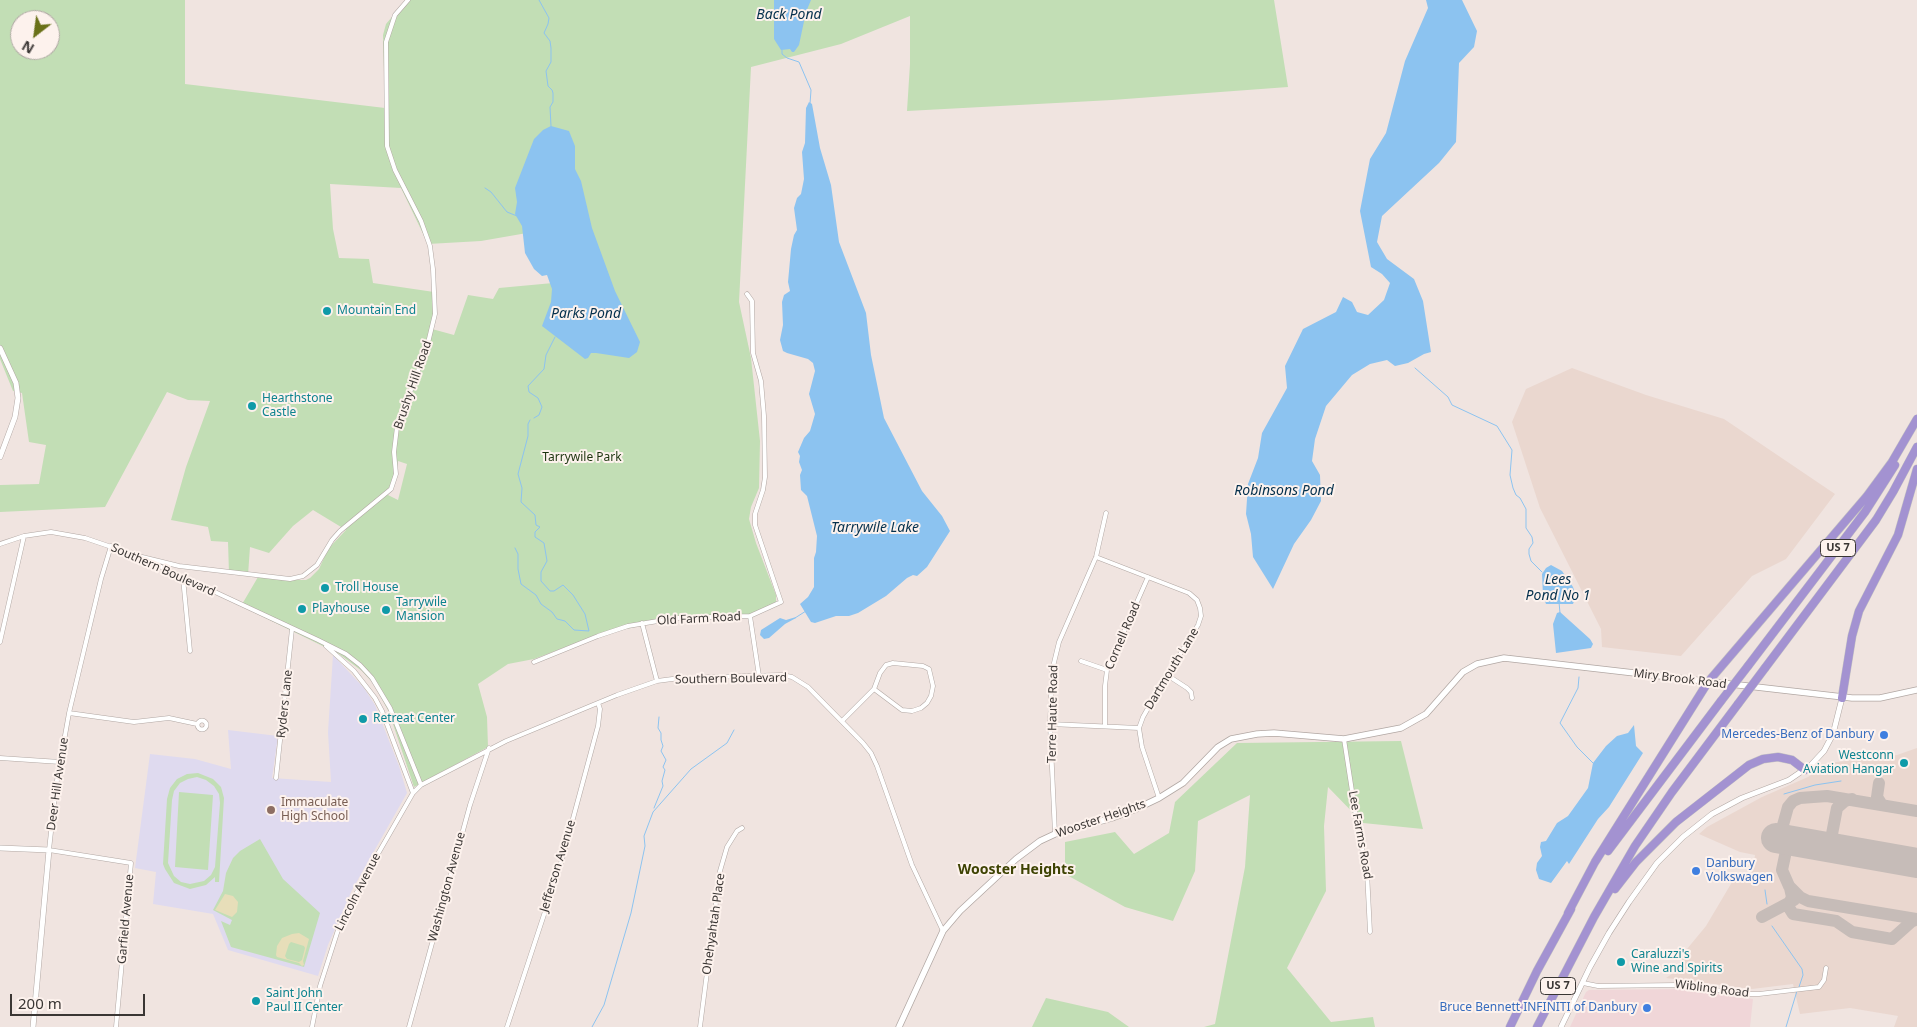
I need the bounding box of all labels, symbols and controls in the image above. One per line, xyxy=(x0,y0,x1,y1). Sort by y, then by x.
water label: Back Pond xyxy=(756,7,822,23)
north arrow xyxy=(10,10,60,60)
text: N xyxy=(18,36,37,59)
place label: Mountain End xyxy=(337,304,416,318)
marker: Mountain End xyxy=(321,305,333,317)
water label: Parks Pond xyxy=(551,306,621,322)
street label: Brushy Hill Road xyxy=(391,339,435,431)
place label: Hearthstone Castle xyxy=(262,392,333,420)
marker: Hearthstone Castle xyxy=(246,400,258,412)
park label: Tarrywile Park xyxy=(542,451,622,465)
water label: Robinsons Pond xyxy=(1234,483,1334,499)
water label: Tarrywile Lake xyxy=(831,520,919,536)
road number: US 7 xyxy=(1820,540,1856,556)
street label: Southern Boulevard xyxy=(109,541,217,599)
water label: Lees Pond No 1 xyxy=(1526,572,1590,604)
place label: Troll House xyxy=(335,581,398,595)
marker: Troll House xyxy=(319,582,331,594)
place label: Tarrywile Mansion xyxy=(396,596,447,624)
street label: Cornell Road xyxy=(1102,600,1144,672)
place label: Playhouse xyxy=(312,602,370,616)
marker: Playhouse xyxy=(296,603,308,615)
marker: Tarrywile Mansion xyxy=(380,604,392,616)
street label: Old Farm Road xyxy=(657,610,741,628)
street label: Dartmouth Lane xyxy=(1142,626,1202,712)
street label: Terre Haute Road xyxy=(1045,665,1061,763)
street label: Miry Brook Road xyxy=(1633,666,1727,692)
street label: Ryders Lane xyxy=(274,669,296,739)
street label: Southern Boulevard xyxy=(675,671,787,687)
place label: Retreat Center xyxy=(373,712,455,726)
marker: Retreat Center xyxy=(357,713,369,725)
place label: Mercedes-Benz of Danbury xyxy=(1721,728,1874,742)
marker: Mercedes-Benz of Danbury xyxy=(1878,729,1890,741)
street label: Deer Hill Avenue xyxy=(44,737,72,831)
place label: Westconn Aviation Hangar xyxy=(1803,749,1894,777)
marker: Westconn Aviation Hangar xyxy=(1898,757,1910,769)
street label: Lee Farms Road xyxy=(1345,790,1375,880)
place label: Immaculate High School xyxy=(281,796,348,824)
street label: Wooster Heights xyxy=(1054,797,1148,841)
marker: Immaculate High School xyxy=(265,804,277,816)
street label: Jefferson Avenue xyxy=(537,818,579,914)
street label: Washington Avenue xyxy=(425,831,469,943)
street label: Lincoln Avenue xyxy=(332,851,384,933)
place label: Danbury Volkswagen xyxy=(1706,857,1773,885)
district label: Wooster Heights xyxy=(958,862,1074,878)
marker: Danbury Volkswagen xyxy=(1690,865,1702,877)
street label: Ohehyahtah Place xyxy=(700,872,728,976)
street label: Garfield Avenue xyxy=(115,873,137,965)
place label: Caraluzzi's Wine and Spirits xyxy=(1631,948,1722,976)
marker: Caraluzzi's Wine and Spirits xyxy=(1615,956,1627,968)
street label: Wibling Road xyxy=(1674,977,1750,1001)
road number: US 7 xyxy=(1540,978,1576,994)
scale bar xyxy=(12,984,148,1016)
place label: Saint John Paul II Center xyxy=(266,987,343,1015)
text: 200 m xyxy=(18,993,62,1013)
marker: Saint John Paul II Center xyxy=(250,995,262,1007)
place label: Bruce Bennett INFINITI of Danbury xyxy=(1439,1001,1637,1015)
marker: Bruce Bennett INFINITI of Danbury xyxy=(1641,1002,1653,1014)

